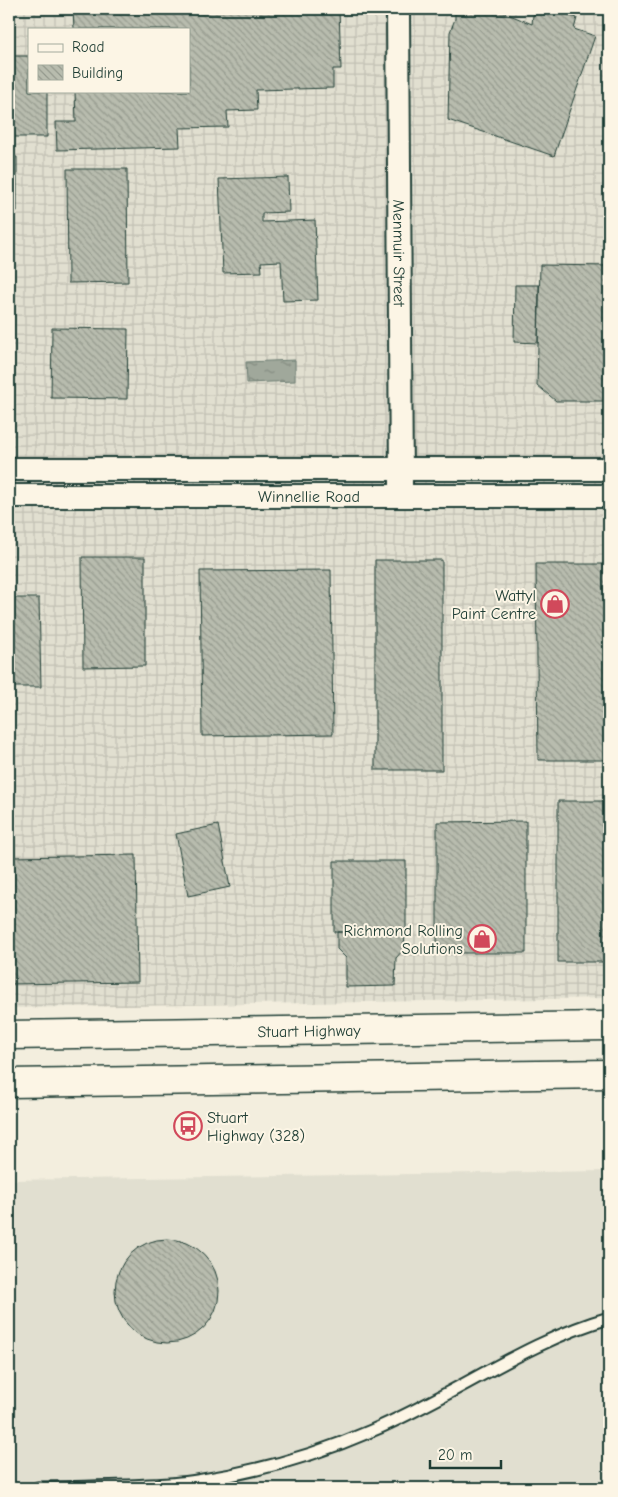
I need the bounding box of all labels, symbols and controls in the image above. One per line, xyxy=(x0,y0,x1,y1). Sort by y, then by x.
legend xyxy=(28,28,190,92)
text: Road xyxy=(72,38,104,56)
text: Building xyxy=(72,64,123,82)
street label: Menmuir Street xyxy=(389,199,408,307)
street label: Winnellie Road xyxy=(258,488,360,506)
place label: Wattyl Paint Centre xyxy=(452,587,536,623)
shop icon: Wattyl Paint Centre xyxy=(540,589,570,619)
place label: Richmond Rolling Solutions xyxy=(343,922,463,958)
shop icon: Richmond Rolling Solutions xyxy=(467,924,497,954)
street label: Stuart Highway xyxy=(257,1022,362,1041)
place label: Stuart Highway (328) xyxy=(207,1109,305,1145)
bus stop icon: Stuart Highway (328) xyxy=(173,1111,203,1141)
scale bar xyxy=(430,1437,502,1469)
text: 20 m xyxy=(438,1446,472,1464)

